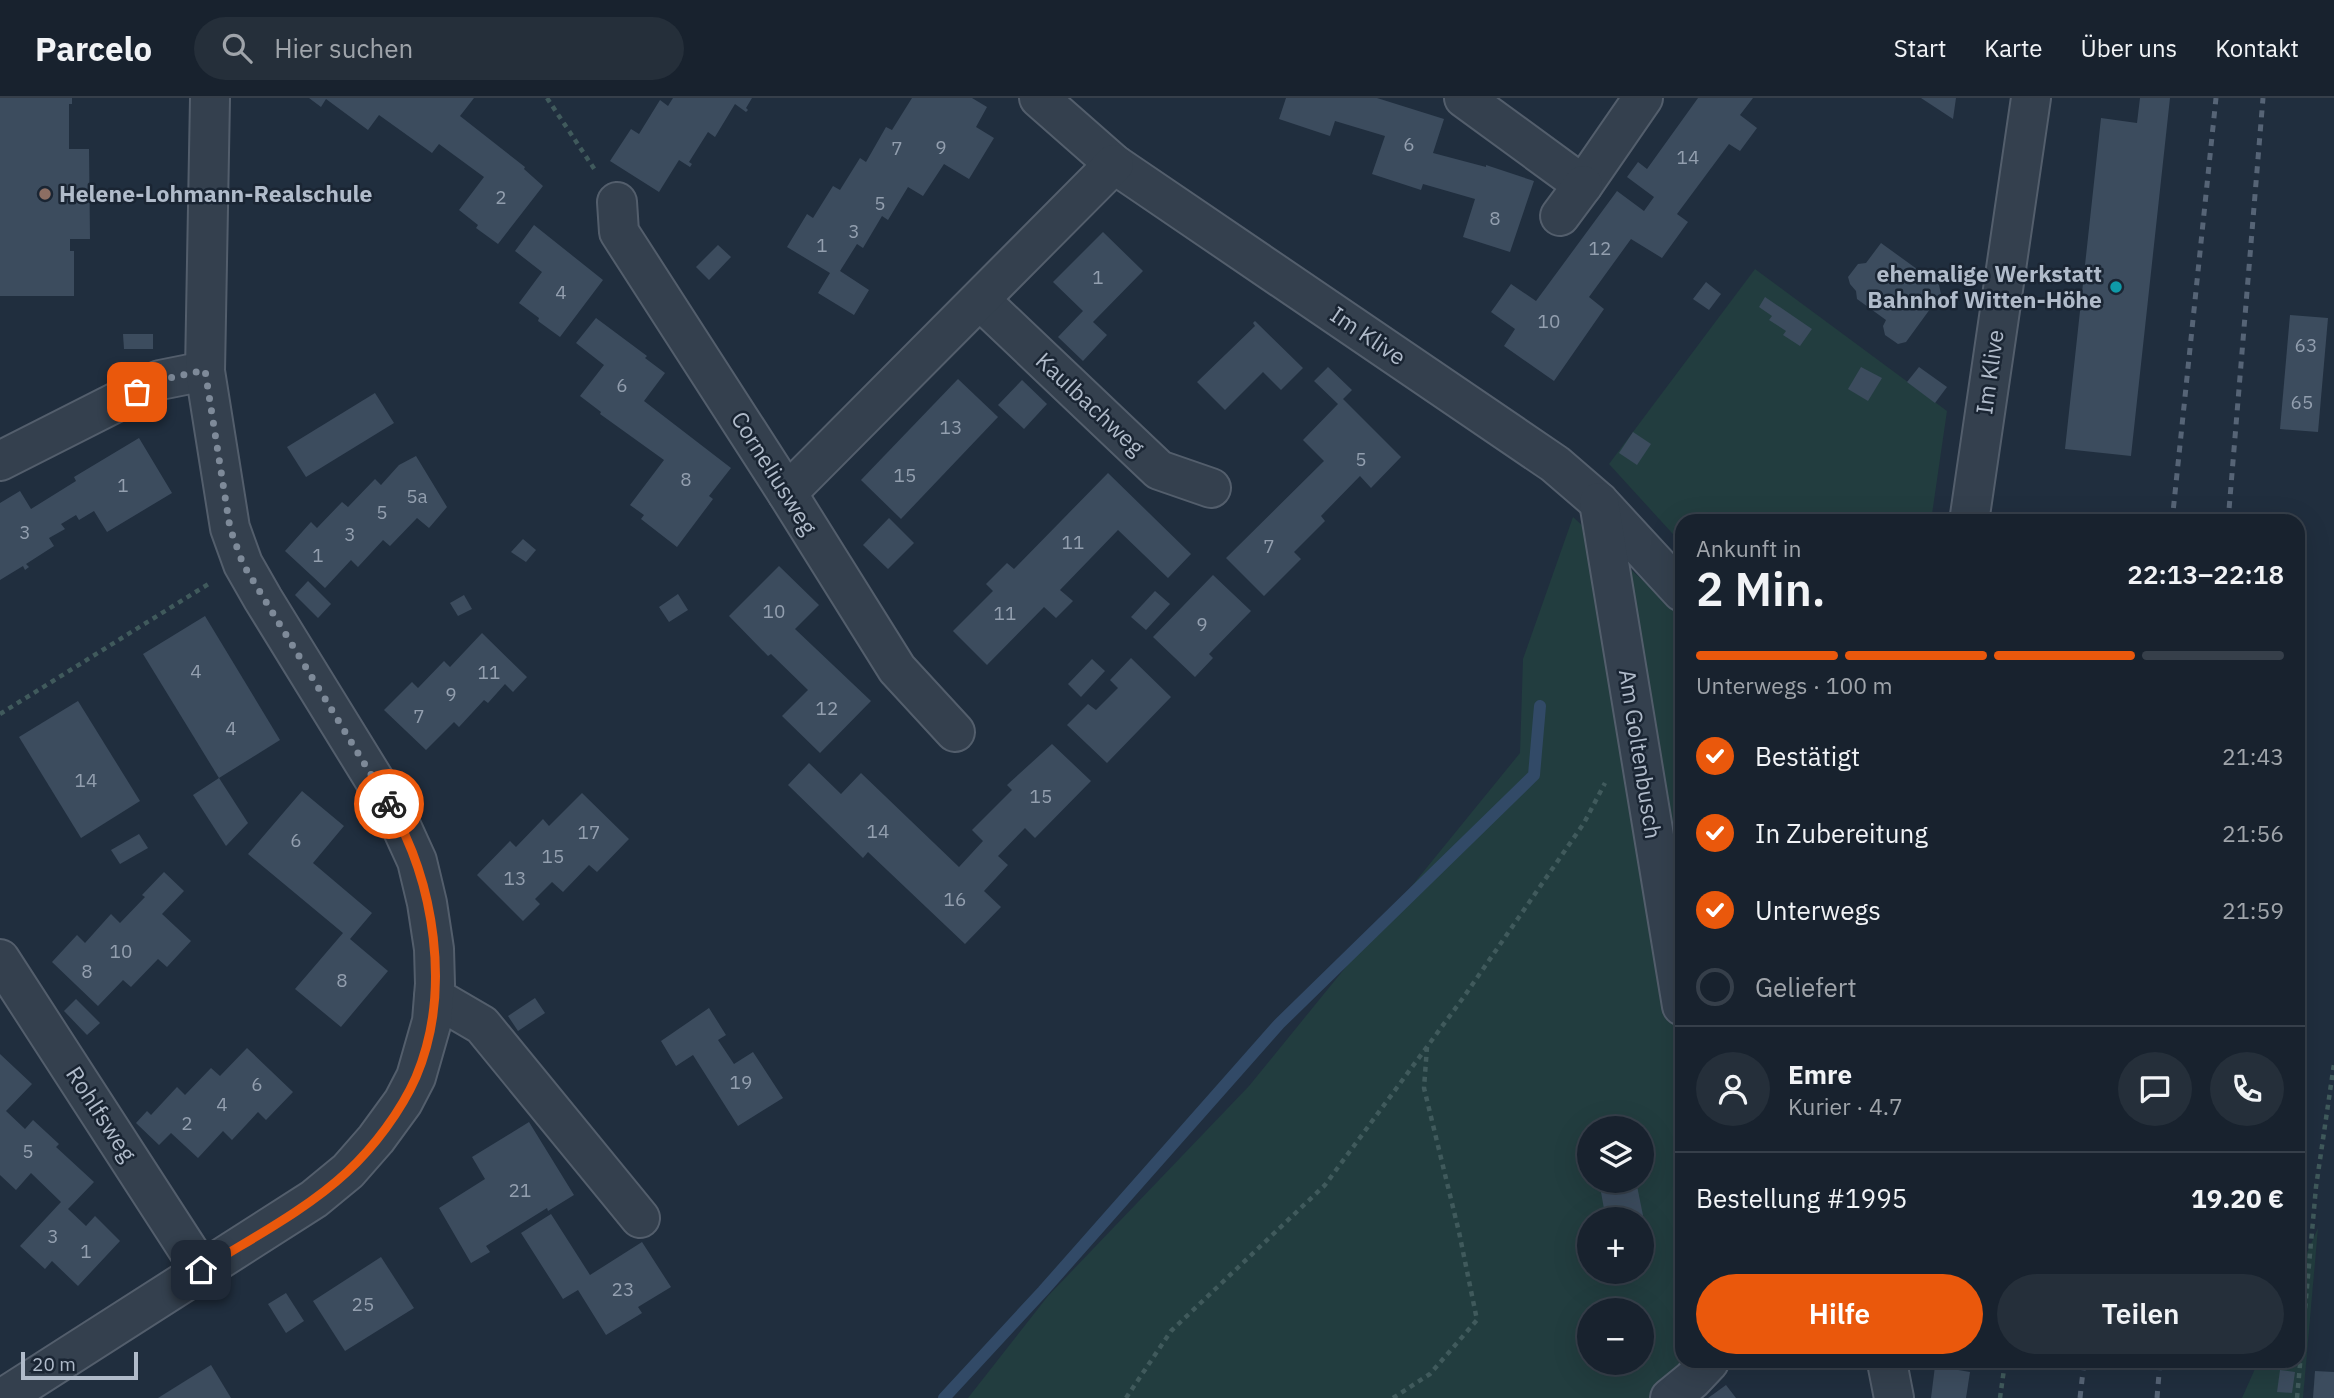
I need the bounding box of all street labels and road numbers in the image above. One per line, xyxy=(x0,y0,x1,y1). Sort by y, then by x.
street label: Im Klive xyxy=(1325,299,1412,371)
street label: Im Klive xyxy=(1968,328,2010,416)
street label: Kaulbachweg xyxy=(1030,345,1151,461)
street label: Corneliusweg xyxy=(725,405,825,540)
street label: Am Goltenbusch xyxy=(1613,667,1669,841)
street label: Rohlfsweg xyxy=(60,1060,144,1167)

